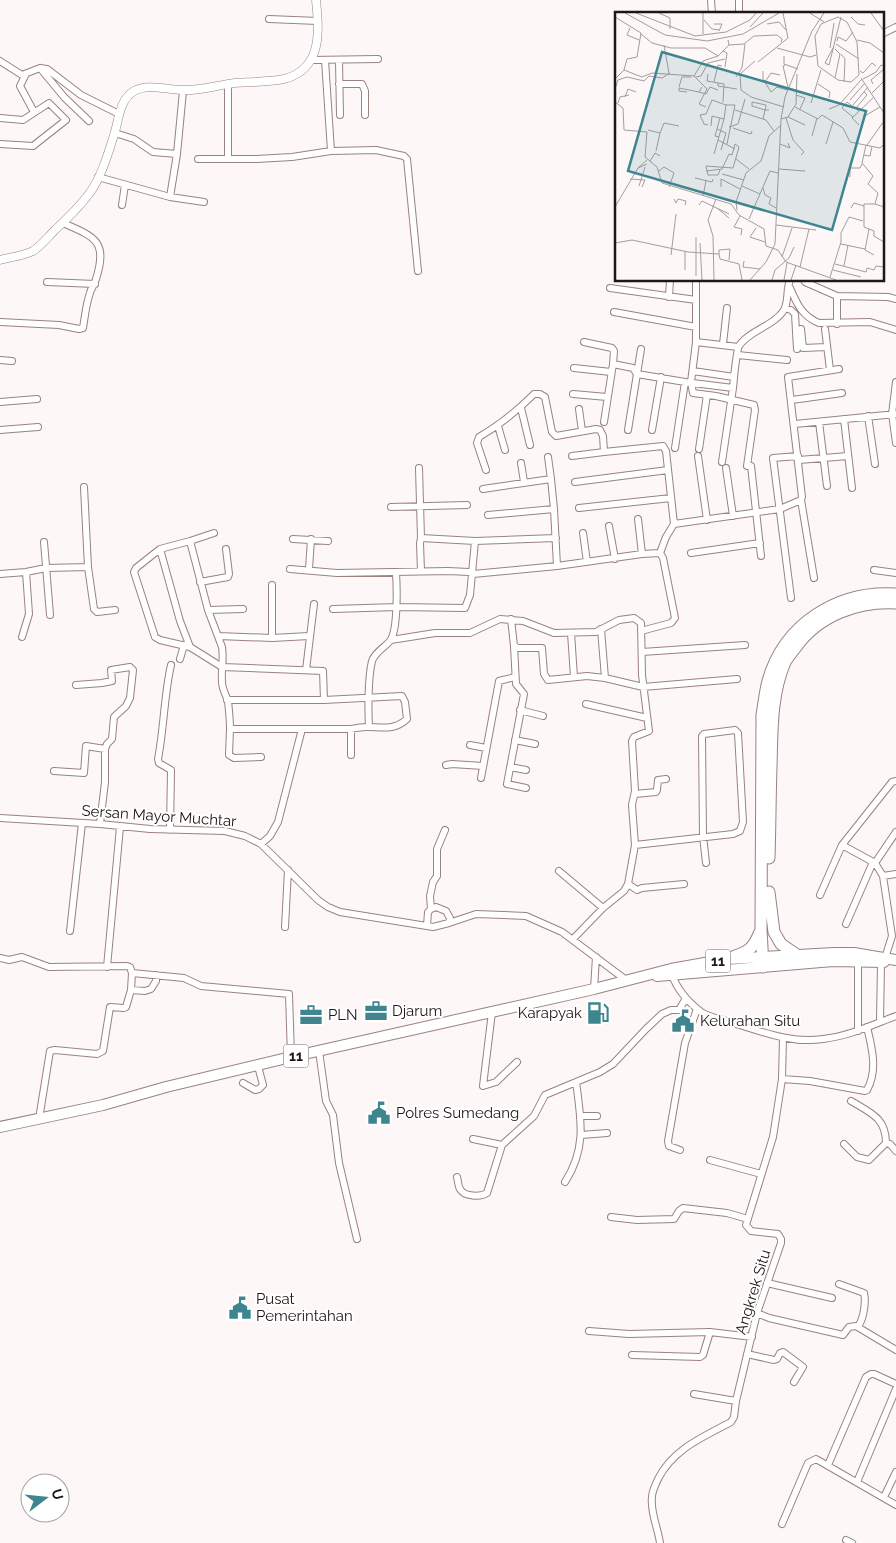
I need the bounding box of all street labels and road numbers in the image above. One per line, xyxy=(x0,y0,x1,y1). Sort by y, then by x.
street label: Sersan Mayor Muchtar xyxy=(81,802,238,830)
road number: 11 xyxy=(706,949,730,972)
road number: 11 xyxy=(284,1044,308,1068)
street label: Angkrek Situ xyxy=(732,1247,774,1337)

